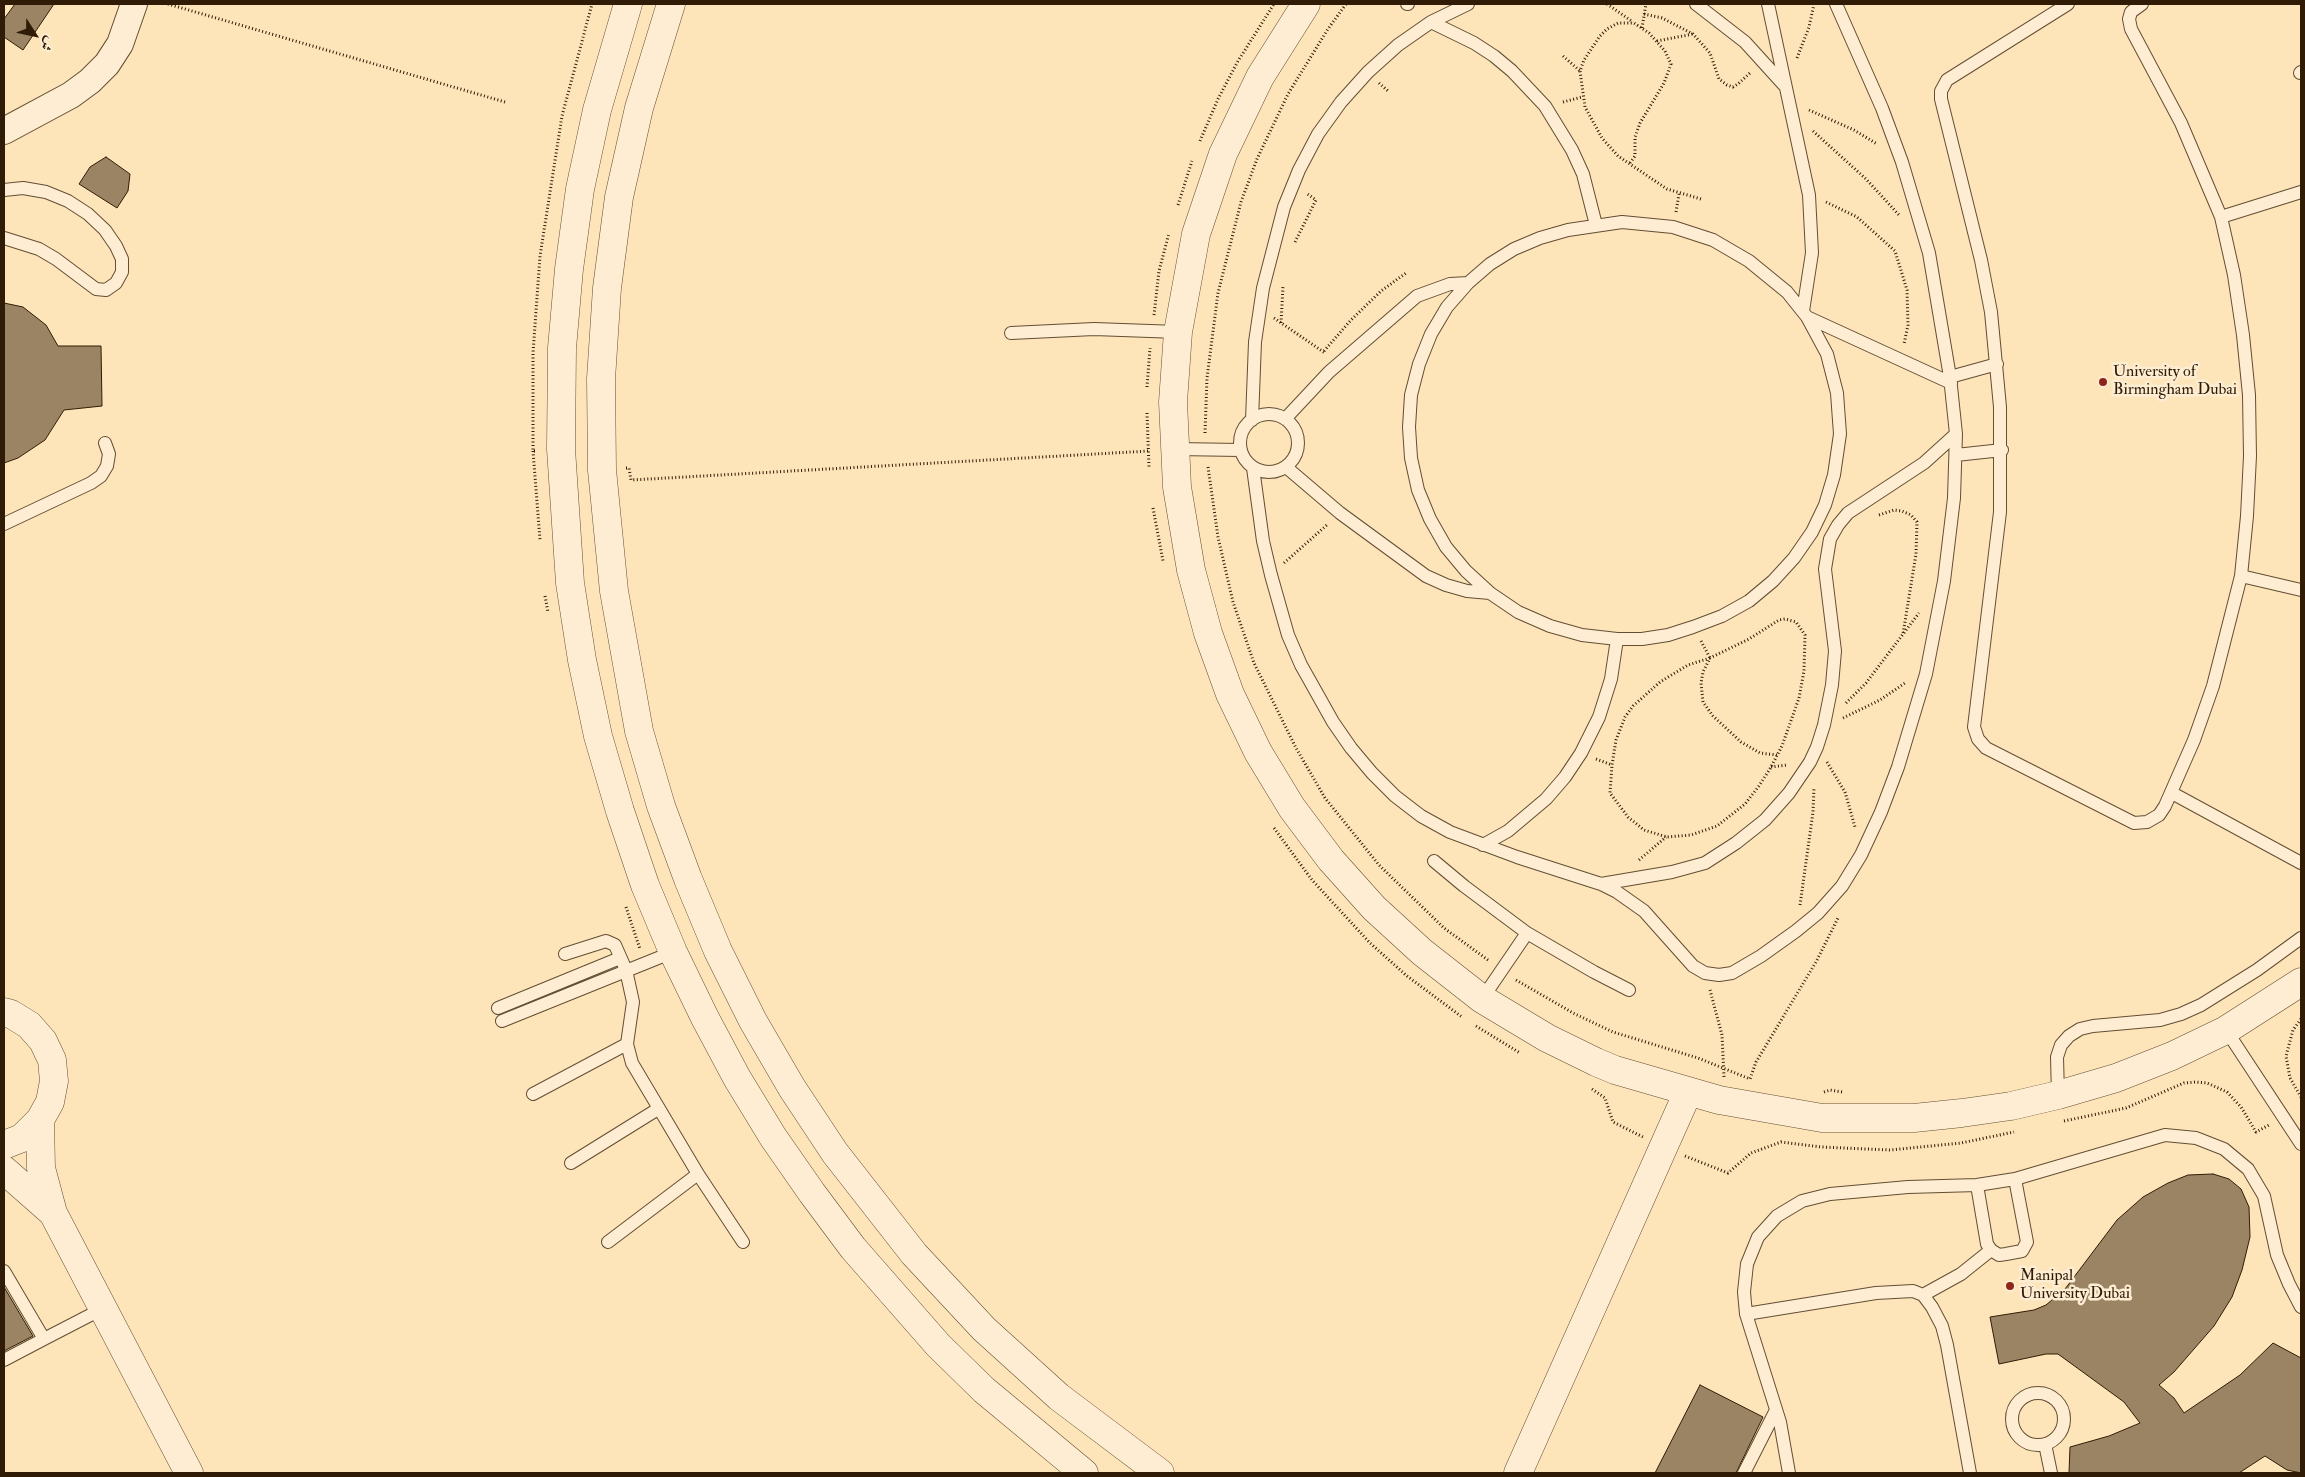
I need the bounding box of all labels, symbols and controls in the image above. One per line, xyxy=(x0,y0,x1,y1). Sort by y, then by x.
north arrow xyxy=(10,10,60,60)
text: ش xyxy=(37,33,59,54)
place label: University of Birmingham Dubai xyxy=(2113,363,2237,401)
marker: University of Birmingham Dubai xyxy=(2097,376,2109,388)
place label: Manipal University Dubai xyxy=(2020,1267,2130,1305)
marker: Manipal University Dubai xyxy=(2004,1280,2016,1292)

